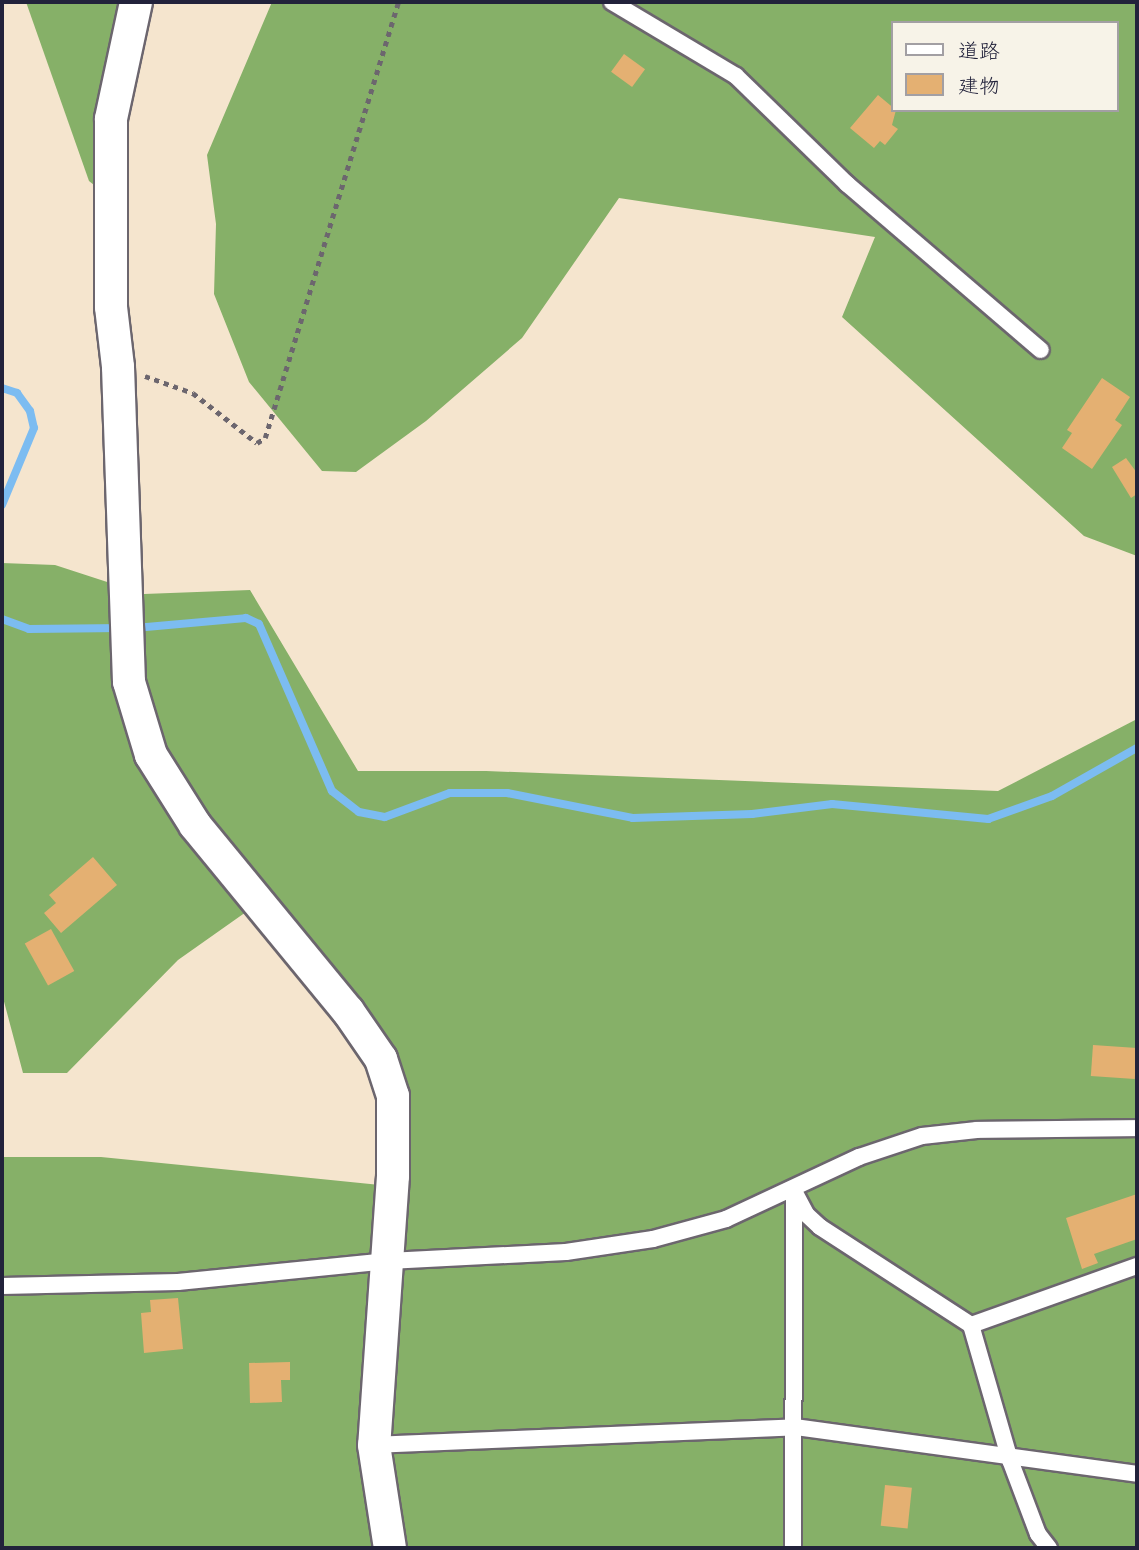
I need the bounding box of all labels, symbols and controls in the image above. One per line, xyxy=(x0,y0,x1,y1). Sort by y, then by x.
legend xyxy=(890,21,1118,112)
text: 道路 xyxy=(958,37,1000,65)
text: 建物 xyxy=(958,72,1000,100)

